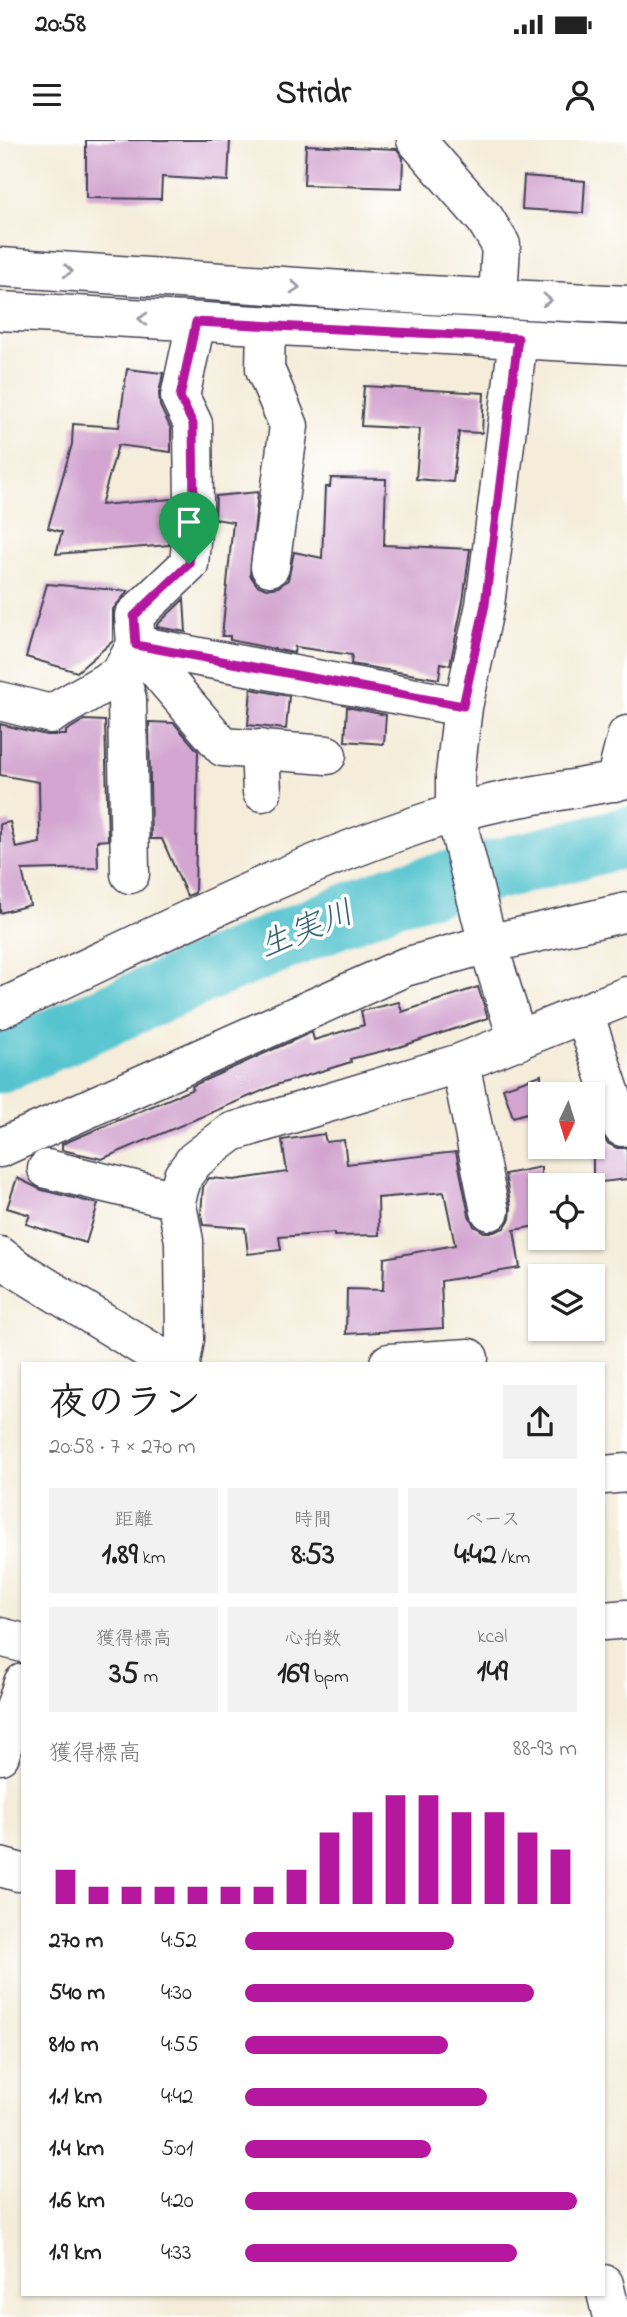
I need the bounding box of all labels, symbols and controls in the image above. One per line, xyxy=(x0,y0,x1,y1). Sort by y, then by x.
text: 20:58 xyxy=(35,6,86,44)
text: Stridr xyxy=(276,71,351,118)
icon: menu xyxy=(28,76,66,114)
icon: person xyxy=(561,76,599,114)
one-way arrow xyxy=(63,263,74,278)
one-way arrow xyxy=(290,279,301,294)
one-way arrow xyxy=(541,293,552,308)
one-way arrow xyxy=(137,312,148,327)
pin xyxy=(159,492,219,564)
icon: arrive xyxy=(170,503,208,541)
water label: 生実川 xyxy=(252,890,362,972)
north arrow xyxy=(528,1082,606,1158)
map controls xyxy=(528,1082,605,1341)
button: locate xyxy=(528,1173,605,1250)
button: layers xyxy=(528,1264,605,1341)
text: 夜のラン xyxy=(49,1377,201,1433)
button: share xyxy=(503,1385,577,1459)
text: 20:58 · 7 × 270 m xyxy=(49,1431,196,1464)
text: 距離 xyxy=(115,1507,153,1534)
text: 時間 xyxy=(294,1507,332,1534)
text: ペース xyxy=(464,1507,520,1534)
text: 1.89 xyxy=(102,1534,138,1578)
text: 8:53 xyxy=(291,1534,335,1578)
text: 4:42 xyxy=(454,1534,497,1578)
text: km xyxy=(138,1545,166,1572)
text: /km xyxy=(497,1545,530,1572)
text: kcal xyxy=(477,1624,507,1651)
text: 獲得標高 xyxy=(96,1626,172,1653)
text: 心拍数 xyxy=(284,1626,342,1653)
text: 149 xyxy=(477,1651,508,1695)
text: 35 xyxy=(109,1653,139,1697)
text: 169 xyxy=(277,1653,309,1697)
text: m xyxy=(139,1664,158,1691)
text: bpm xyxy=(309,1664,349,1691)
text: 88–93 m xyxy=(513,1733,577,1766)
text: 獲得標高 xyxy=(49,1738,141,1771)
text: 270 m xyxy=(49,1925,103,1958)
text: 4:52 xyxy=(161,1925,197,1958)
text: 540 m xyxy=(49,1977,105,2010)
text: 4:30 xyxy=(161,1977,192,2010)
text: 810 m xyxy=(49,2029,98,2062)
text: 4:55 xyxy=(161,2029,199,2062)
text: 1.1 km xyxy=(49,2081,102,2114)
text: 4:42 xyxy=(161,2081,193,2114)
text: 1.4 km xyxy=(49,2133,104,2166)
text: 5:01 xyxy=(161,2133,193,2166)
text: 1.6 km xyxy=(49,2185,105,2218)
text: 4:20 xyxy=(161,2185,194,2218)
text: 1.9 km xyxy=(49,2237,102,2270)
text: 4:33 xyxy=(161,2237,191,2270)

